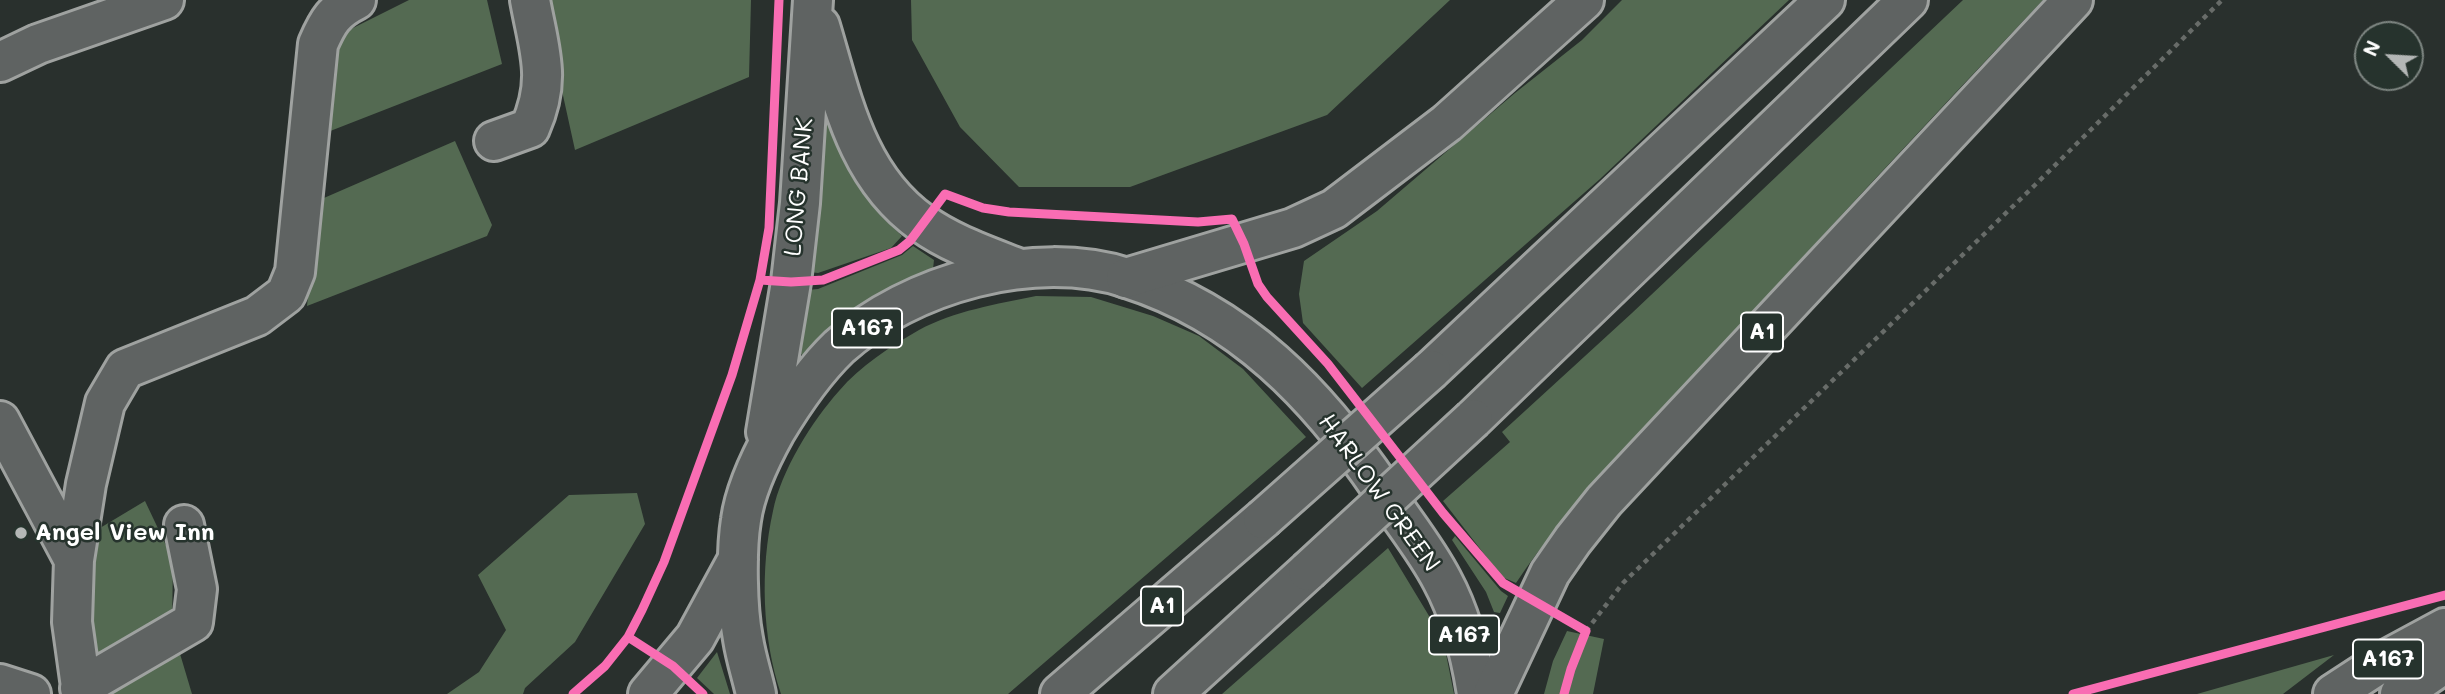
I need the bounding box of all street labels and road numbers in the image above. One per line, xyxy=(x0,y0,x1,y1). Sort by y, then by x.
street label: LONG BANK xyxy=(779,117,819,257)
road number: A167 xyxy=(832,308,902,348)
road number: A1 xyxy=(1741,312,1783,352)
street label: HARLOW GREEN xyxy=(1312,409,1446,577)
road number: A1 xyxy=(1141,586,1183,626)
road number: A167 xyxy=(1429,615,1499,654)
road number: A167 xyxy=(2353,639,2423,678)

